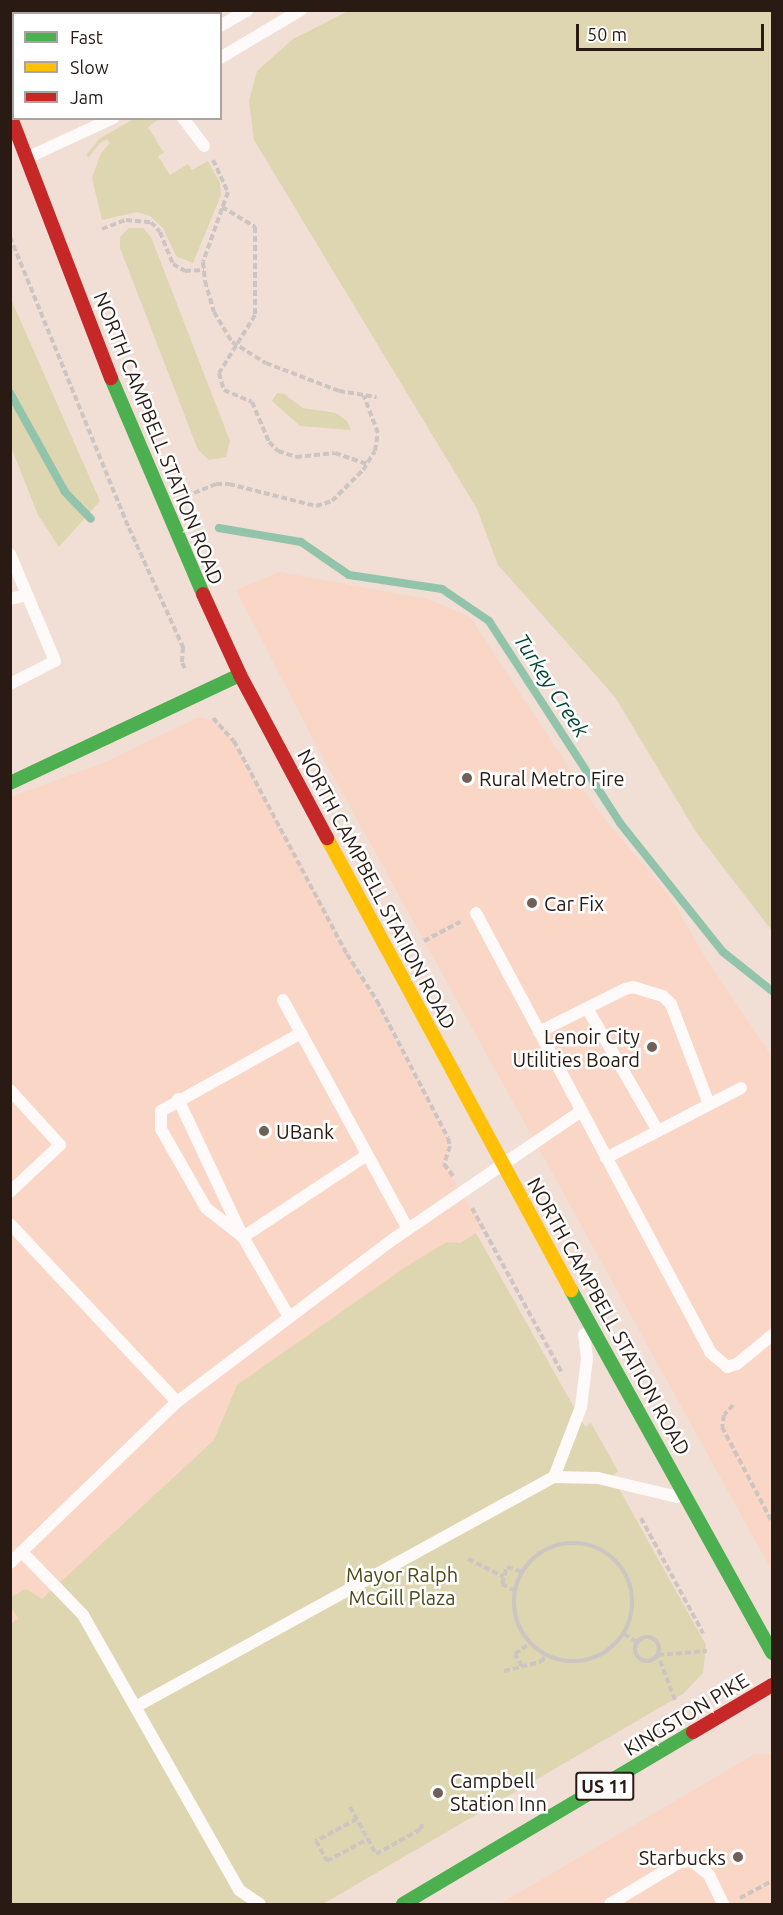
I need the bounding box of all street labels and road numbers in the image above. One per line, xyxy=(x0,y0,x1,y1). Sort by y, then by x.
street label: NORTH CAMPBELL STATION ROAD xyxy=(89,288,229,588)
street label: NORTH CAMPBELL STATION ROAD xyxy=(293,745,461,1033)
street label: NORTH CAMPBELL STATION ROAD xyxy=(522,1173,696,1459)
street label: KINGSTON PIKE xyxy=(619,1667,753,1761)
road number: US 11 xyxy=(575,1771,635,1801)

